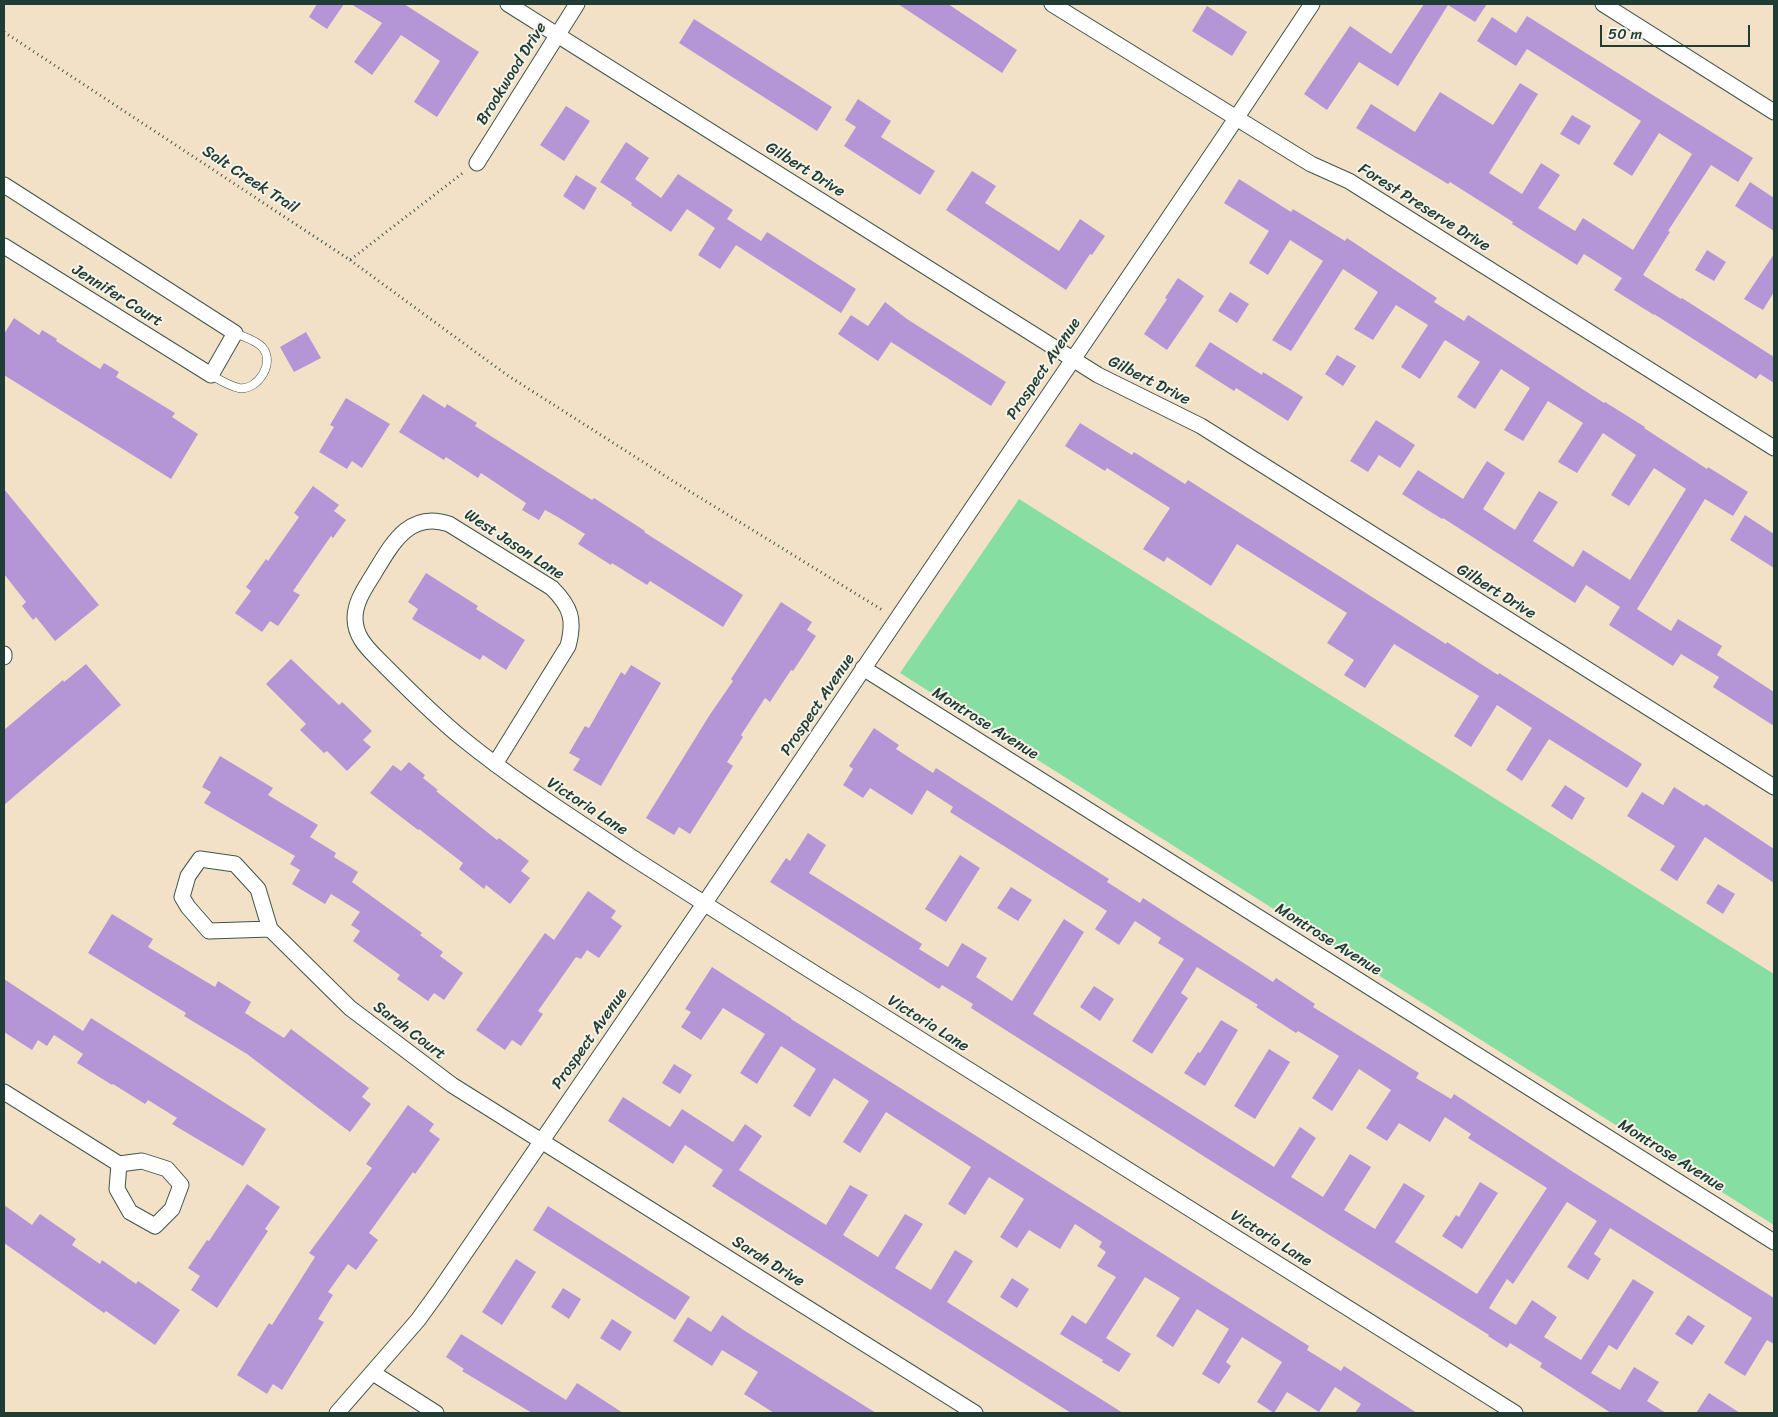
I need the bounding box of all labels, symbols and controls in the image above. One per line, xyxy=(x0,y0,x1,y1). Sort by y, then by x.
scale bar xyxy=(1603,15,1753,47)
street label: Brookwood Drive xyxy=(473,19,551,129)
text: 50 m xyxy=(1608,21,1642,47)
street label: Gilbert Drive xyxy=(762,138,848,202)
street label: Salt Creek Trail xyxy=(198,142,302,218)
street label: Forest Preserve Drive xyxy=(1355,160,1493,256)
street label: Jennifer Court xyxy=(68,261,166,331)
street label: Prospect Avenue xyxy=(1003,314,1085,424)
street label: Gilbert Drive xyxy=(1105,352,1193,410)
street label: West Jason Lane xyxy=(460,506,568,584)
street label: Gilbert Drive xyxy=(1453,560,1539,624)
street label: Prospect Avenue xyxy=(777,650,859,760)
street label: Montrose Avenue xyxy=(928,684,1042,764)
street label: Victoria Lane xyxy=(543,774,631,840)
street label: Montrose Avenue xyxy=(1271,900,1385,980)
street label: Prospect Avenue xyxy=(548,985,632,1093)
street label: Victoria Lane xyxy=(884,991,972,1057)
street label: Sarah Court xyxy=(369,998,449,1064)
street label: Montrose Avenue xyxy=(1614,1116,1728,1196)
street label: Victoria Lane xyxy=(1227,1206,1315,1272)
street label: Sarah Drive xyxy=(728,1232,808,1292)

